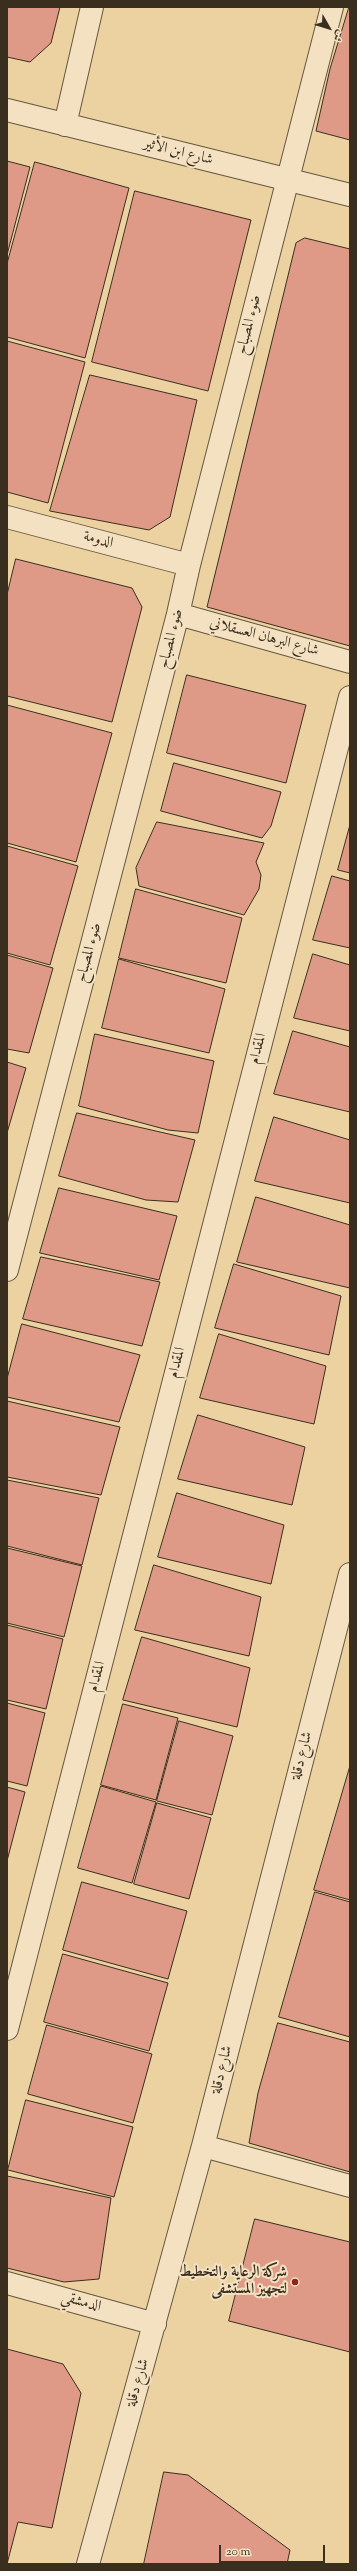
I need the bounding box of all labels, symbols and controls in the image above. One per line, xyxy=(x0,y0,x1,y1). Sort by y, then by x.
north arrow xyxy=(309,8,349,48)
text: ش xyxy=(329,26,348,45)
street label: شارع ابن الأثير xyxy=(141,136,215,170)
street label: ضوء المصباح xyxy=(234,293,266,357)
street label: الدومة xyxy=(81,528,115,554)
street label: ضوء المصباح xyxy=(156,607,188,671)
street label: شارع البرهان العسقلاني xyxy=(207,615,321,661)
street label: ضوء المصباح xyxy=(73,921,107,985)
street label: المقدام xyxy=(246,1032,272,1066)
street label: المقدام xyxy=(165,1346,191,1380)
street label: المقدام xyxy=(85,1660,111,1694)
street label: شارع دقلة xyxy=(288,1730,318,1782)
street label: شارع دقلة xyxy=(208,2044,238,2096)
place label: شركة الرعاية والتخطيط لتجهيز المستشفى xyxy=(180,2264,287,2299)
marker: شركة الرعاية والتخطيط لتجهيز المستشفى xyxy=(290,2277,300,2287)
street label: الدمشقي xyxy=(59,2289,103,2317)
street label: شارع دقلة xyxy=(124,2357,154,2409)
scale bar xyxy=(221,2537,327,2563)
text: 20 m xyxy=(226,2543,250,2561)

